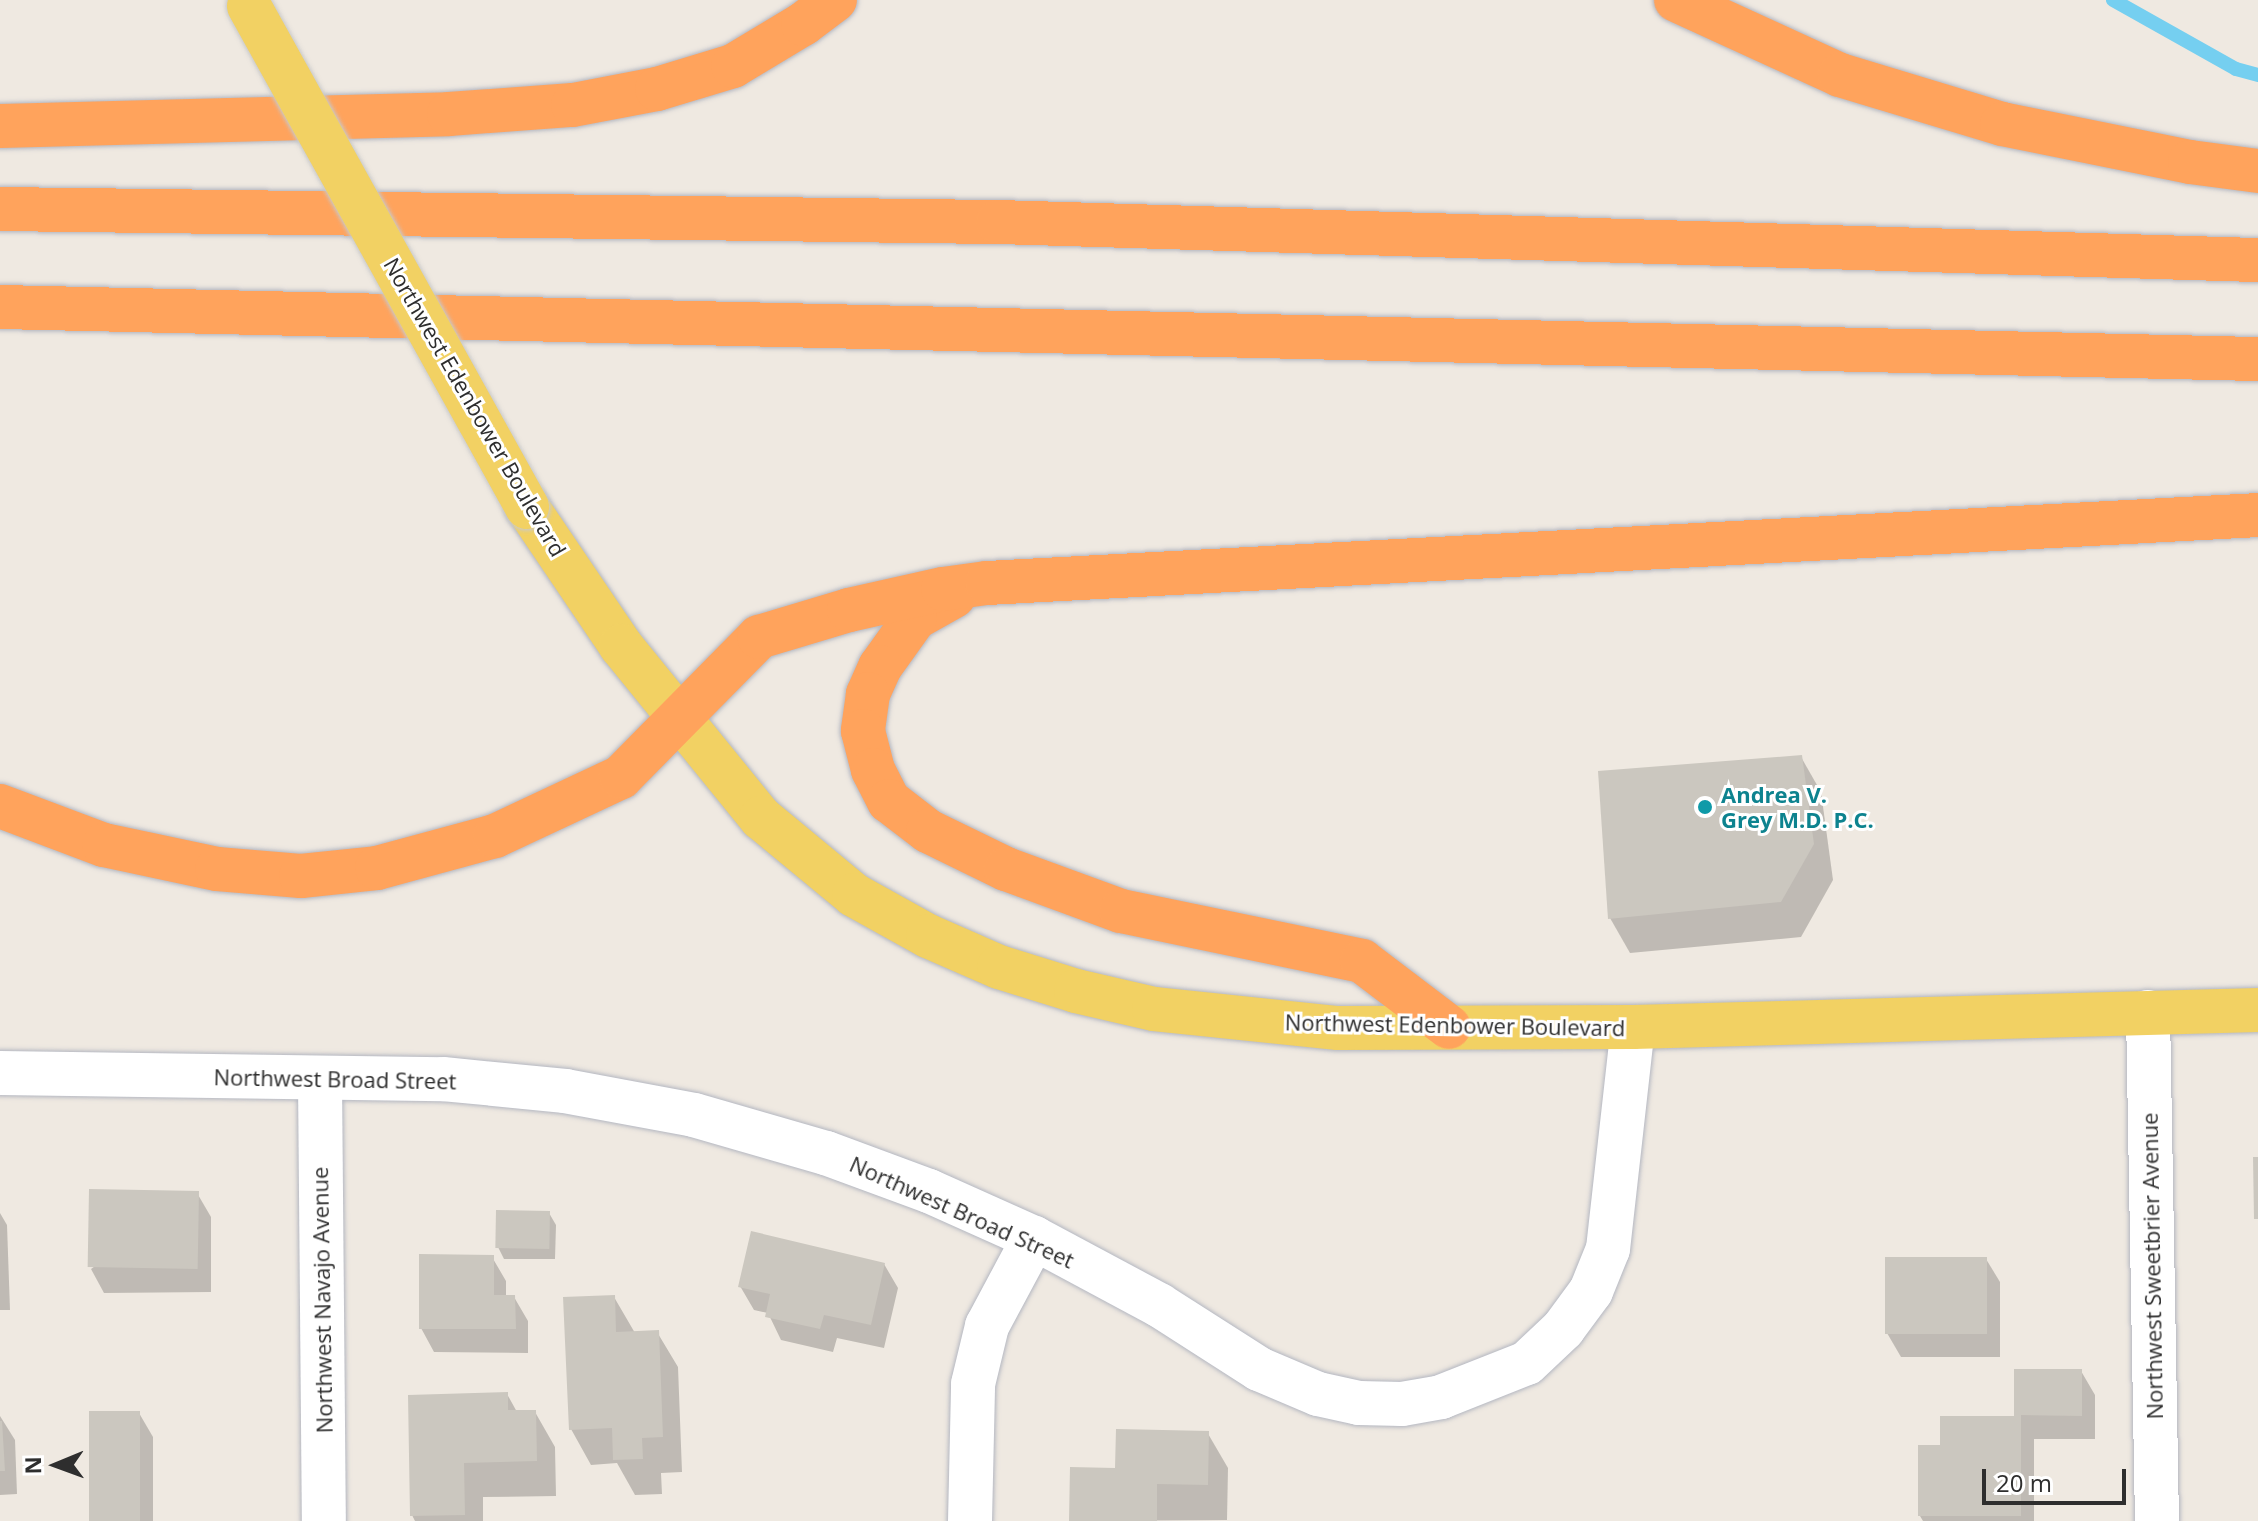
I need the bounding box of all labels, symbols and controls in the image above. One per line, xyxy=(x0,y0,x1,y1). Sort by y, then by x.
street label: Northwest Edenbower Boulevard xyxy=(378,253,572,561)
place label: Andrea V. Grey M.D. P.C. xyxy=(1721,781,1874,832)
marker: Andrea V. Grey M.D. P.C. xyxy=(1696,798,1714,816)
street label: Northwest Edenbower Boulevard xyxy=(1285,1009,1625,1041)
street label: Northwest Broad Street xyxy=(213,1064,457,1094)
street label: Northwest Sweetbrier Avenue xyxy=(2136,1112,2168,1420)
street label: Northwest Broad Street xyxy=(846,1151,1078,1273)
street label: Northwest Navajo Avenue xyxy=(306,1166,338,1434)
north arrow xyxy=(16,1425,96,1505)
scale bar xyxy=(1986,1453,2130,1503)
text: N xyxy=(17,1456,47,1475)
text: 20 m xyxy=(1996,1466,2052,1499)

